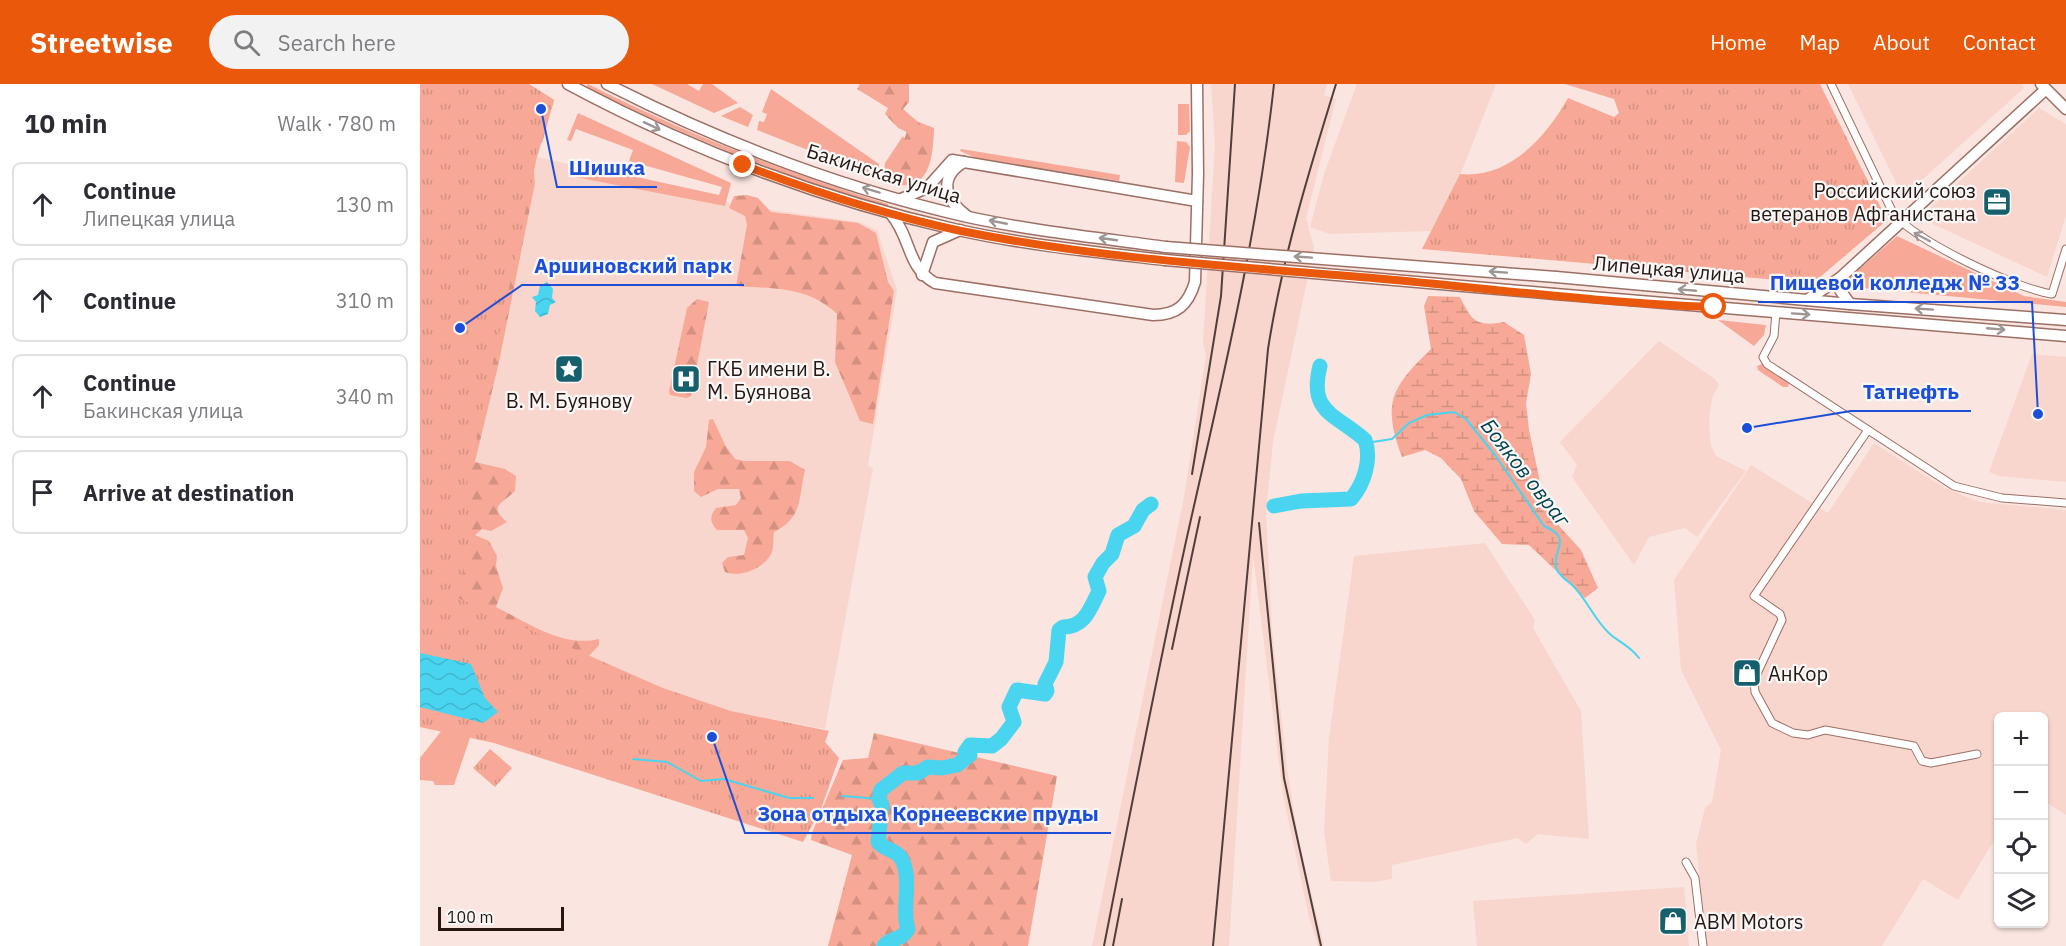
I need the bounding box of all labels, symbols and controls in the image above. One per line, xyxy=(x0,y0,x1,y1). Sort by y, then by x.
search box xyxy=(209,15,629,69)
text: Streetwise xyxy=(30,24,173,61)
icon: search xyxy=(230,26,263,59)
text: Search here xyxy=(278,28,396,57)
text: Home xyxy=(1710,28,1767,56)
text: Map xyxy=(1800,28,1840,56)
text: About xyxy=(1873,28,1930,56)
text: Contact xyxy=(1963,28,2036,56)
text: 10 min xyxy=(24,106,108,140)
text: Walk · 780 m xyxy=(278,110,396,137)
one-way arrow xyxy=(642,121,660,133)
street label: Бакинская улица xyxy=(803,137,965,209)
callout: Шишка xyxy=(557,148,657,187)
route end xyxy=(729,151,755,177)
text: Шишка xyxy=(569,153,645,181)
text: Continue xyxy=(83,176,176,205)
place label: Российский союз ветеранов Афганистана xyxy=(1750,177,1976,227)
one-way arrow xyxy=(862,184,881,195)
office icon: Российский союз ветеранов Афганистана xyxy=(1981,186,2013,218)
icon: ahead xyxy=(26,188,59,221)
text: 130 m xyxy=(336,191,394,218)
text: Липецкая улица xyxy=(83,205,235,232)
one-way arrow xyxy=(988,216,1008,227)
one-way arrow xyxy=(1914,231,1932,242)
one-way arrow xyxy=(1098,233,1118,244)
callout: Аршиновский парк xyxy=(522,246,744,285)
street label: Липецкая улица xyxy=(1592,249,1746,289)
text: Аршиновский парк xyxy=(534,251,732,279)
one-way arrow xyxy=(1294,252,1314,263)
callout: Пищевой колледж № 33 xyxy=(1758,263,2032,302)
one-way arrow xyxy=(1488,266,1508,277)
text: Пищевой колледж № 33 xyxy=(1770,268,2020,296)
icon: ahead xyxy=(26,284,59,317)
one-way arrow xyxy=(1678,284,1698,295)
text: Continue xyxy=(83,286,176,315)
text: 310 m xyxy=(336,287,394,314)
route start xyxy=(1700,293,1726,319)
one-way arrow xyxy=(1914,304,1934,315)
one-way arrow xyxy=(1791,309,1811,320)
one-way arrow xyxy=(1985,324,2005,335)
place icon: В. М. Буянову xyxy=(553,353,585,385)
place label: ГКБ имени В. М. Буянова xyxy=(707,355,831,405)
hospital icon: ГКБ имени В. М. Буянова xyxy=(670,363,702,395)
text: Continue xyxy=(83,368,176,397)
callout: Татнефть xyxy=(1851,372,1971,411)
text: Татнефть xyxy=(1863,377,1959,405)
icon: ahead xyxy=(26,380,59,413)
text: 340 m xyxy=(336,383,394,410)
place label: В. М. Буянову xyxy=(506,387,632,414)
text: Бакинская улица xyxy=(83,397,243,424)
water label: Бояков овраг xyxy=(1475,412,1578,533)
icon: arrive xyxy=(26,476,59,509)
text: Arrive at destination xyxy=(83,478,294,507)
shop icon: АнКор xyxy=(1731,657,1763,689)
place label: АнКор xyxy=(1768,660,1828,687)
map controls xyxy=(1994,712,2048,928)
button: + xyxy=(1994,712,2048,766)
button: − xyxy=(1994,766,2048,820)
callout: Зона отдыха Корнеевские пруды xyxy=(745,794,1111,833)
text: Зона отдыха Корнеевские пруды xyxy=(757,799,1099,827)
button: locate xyxy=(1994,820,2048,874)
button: layers xyxy=(1994,874,2048,928)
scale bar xyxy=(438,904,564,932)
shop icon: ABM Motors xyxy=(1657,905,1689,937)
text: 100 m xyxy=(447,907,494,927)
place label: ABM Motors xyxy=(1694,908,1804,935)

